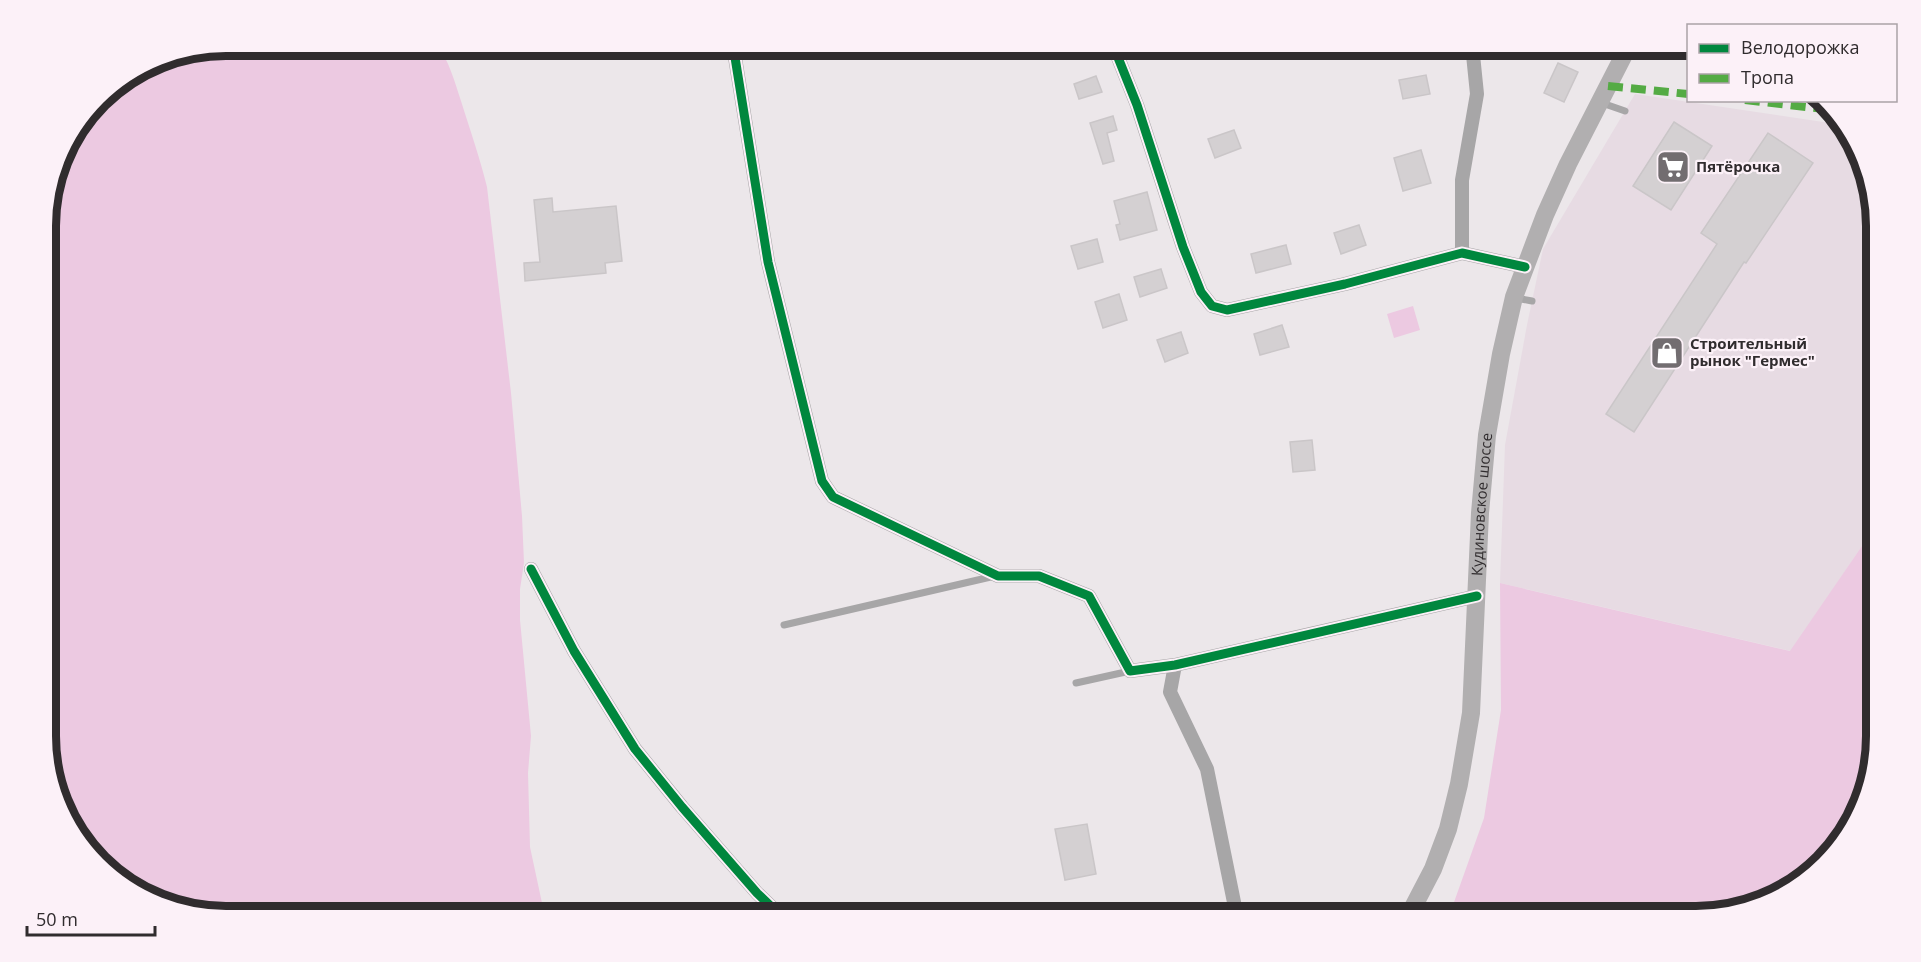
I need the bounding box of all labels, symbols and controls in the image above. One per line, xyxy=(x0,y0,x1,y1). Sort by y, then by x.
legend xyxy=(1687,24,1897,102)
text: Велодорожка xyxy=(1741,35,1859,59)
text: Тропа xyxy=(1741,65,1794,89)
supermarket icon: Пятёрочка xyxy=(1655,149,1691,185)
place label: Пятёрочка xyxy=(1696,156,1780,176)
place label: Строительный рынок "Гермес" xyxy=(1690,333,1815,370)
shop icon: Строительный рынок "Гермес" xyxy=(1649,335,1685,371)
street label: Кудиновское шоссе xyxy=(1466,432,1496,576)
scale bar xyxy=(27,899,154,937)
text: 50 m xyxy=(36,907,78,931)

